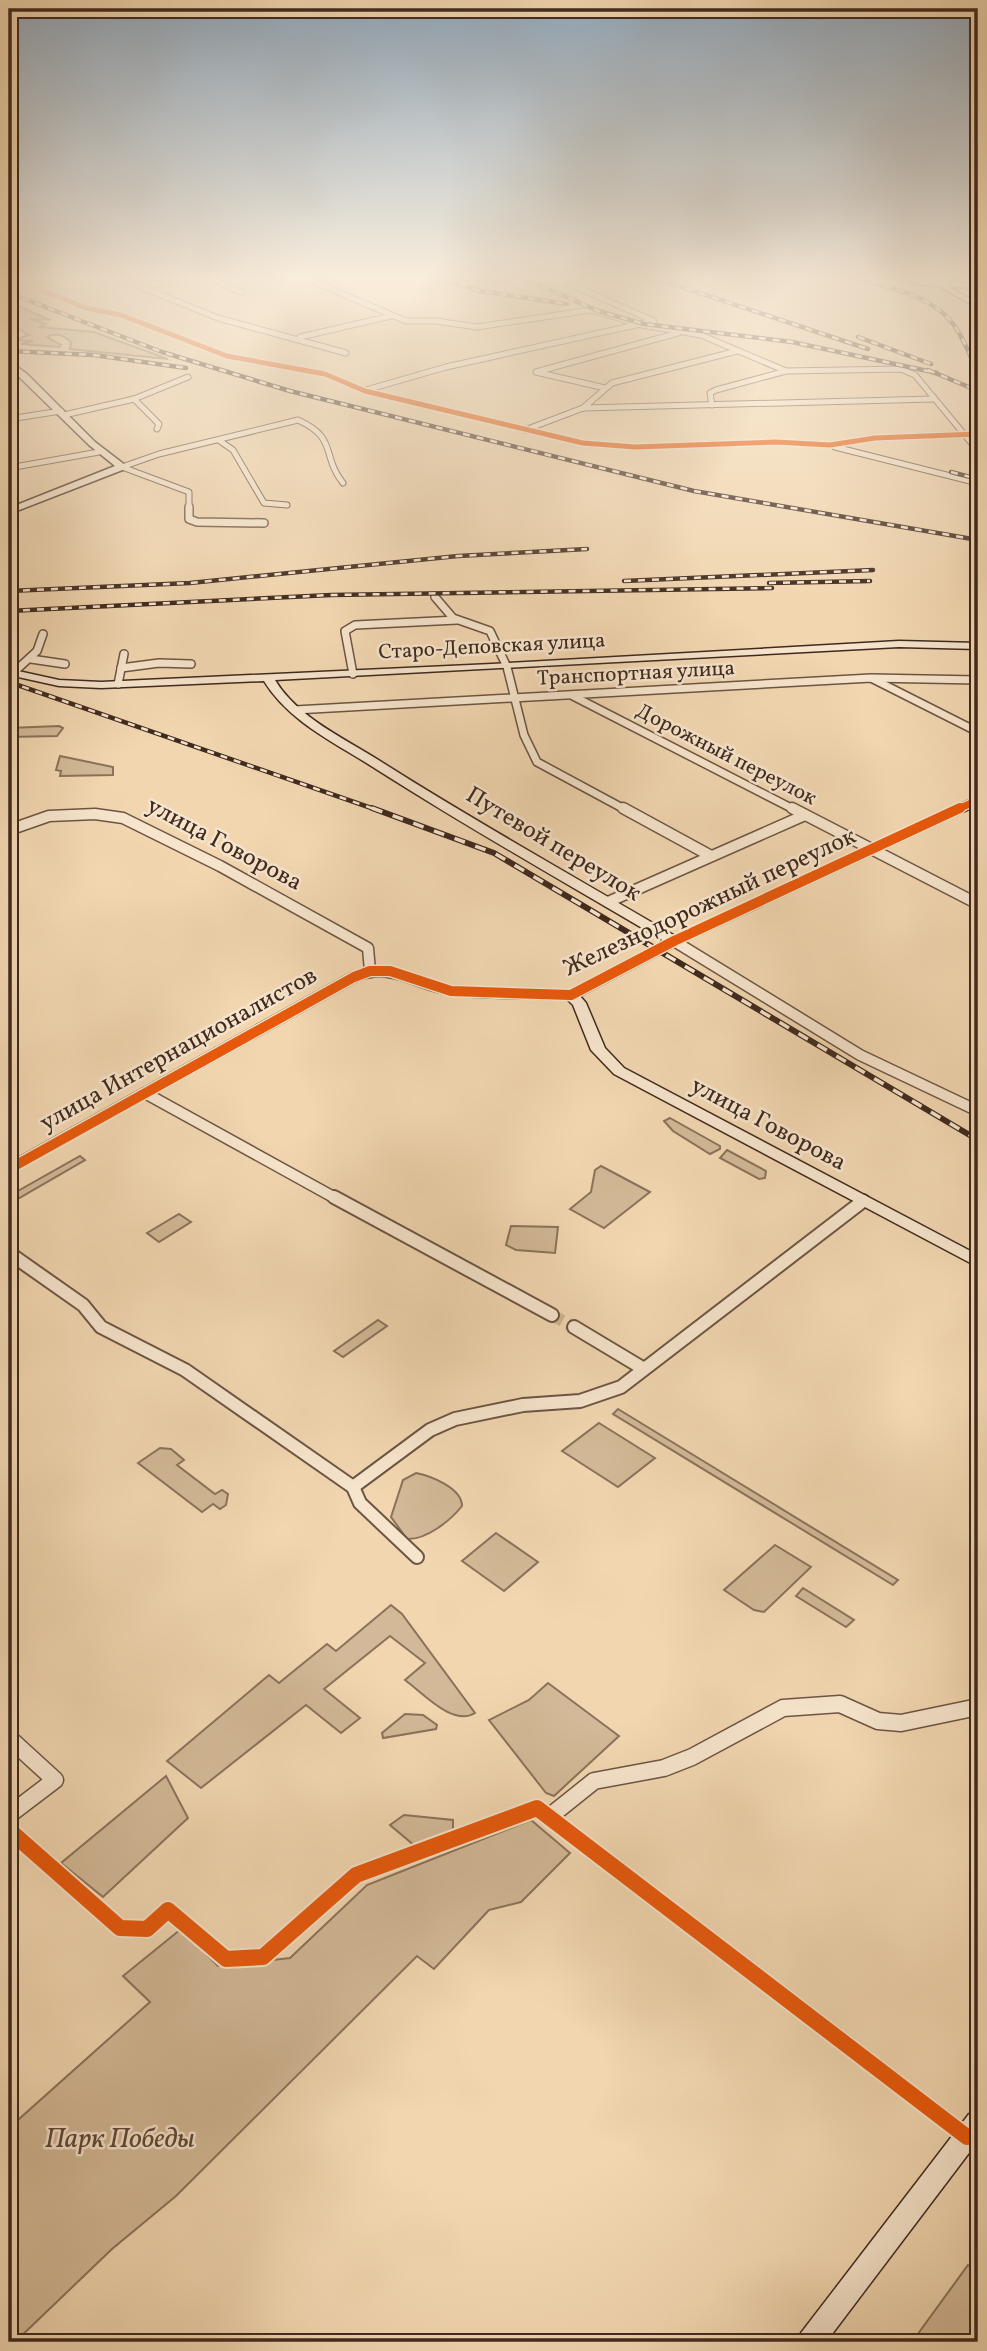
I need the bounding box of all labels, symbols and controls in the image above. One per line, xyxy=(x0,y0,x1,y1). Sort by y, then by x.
street label: Старо-Деповская улица xyxy=(378,627,606,667)
street label: Транспортная улица xyxy=(536,654,736,694)
street label: Дорожный переулок xyxy=(631,697,821,813)
street label: Путевой переулок xyxy=(459,779,647,911)
street label: улица Говорова xyxy=(140,790,308,900)
street label: Железнодорожный переулок xyxy=(558,820,862,986)
street label: улица Интернационалистов xyxy=(34,959,324,1141)
street label: улица Говорова xyxy=(684,1070,852,1180)
park label: Парк Победы xyxy=(45,2120,195,2159)

